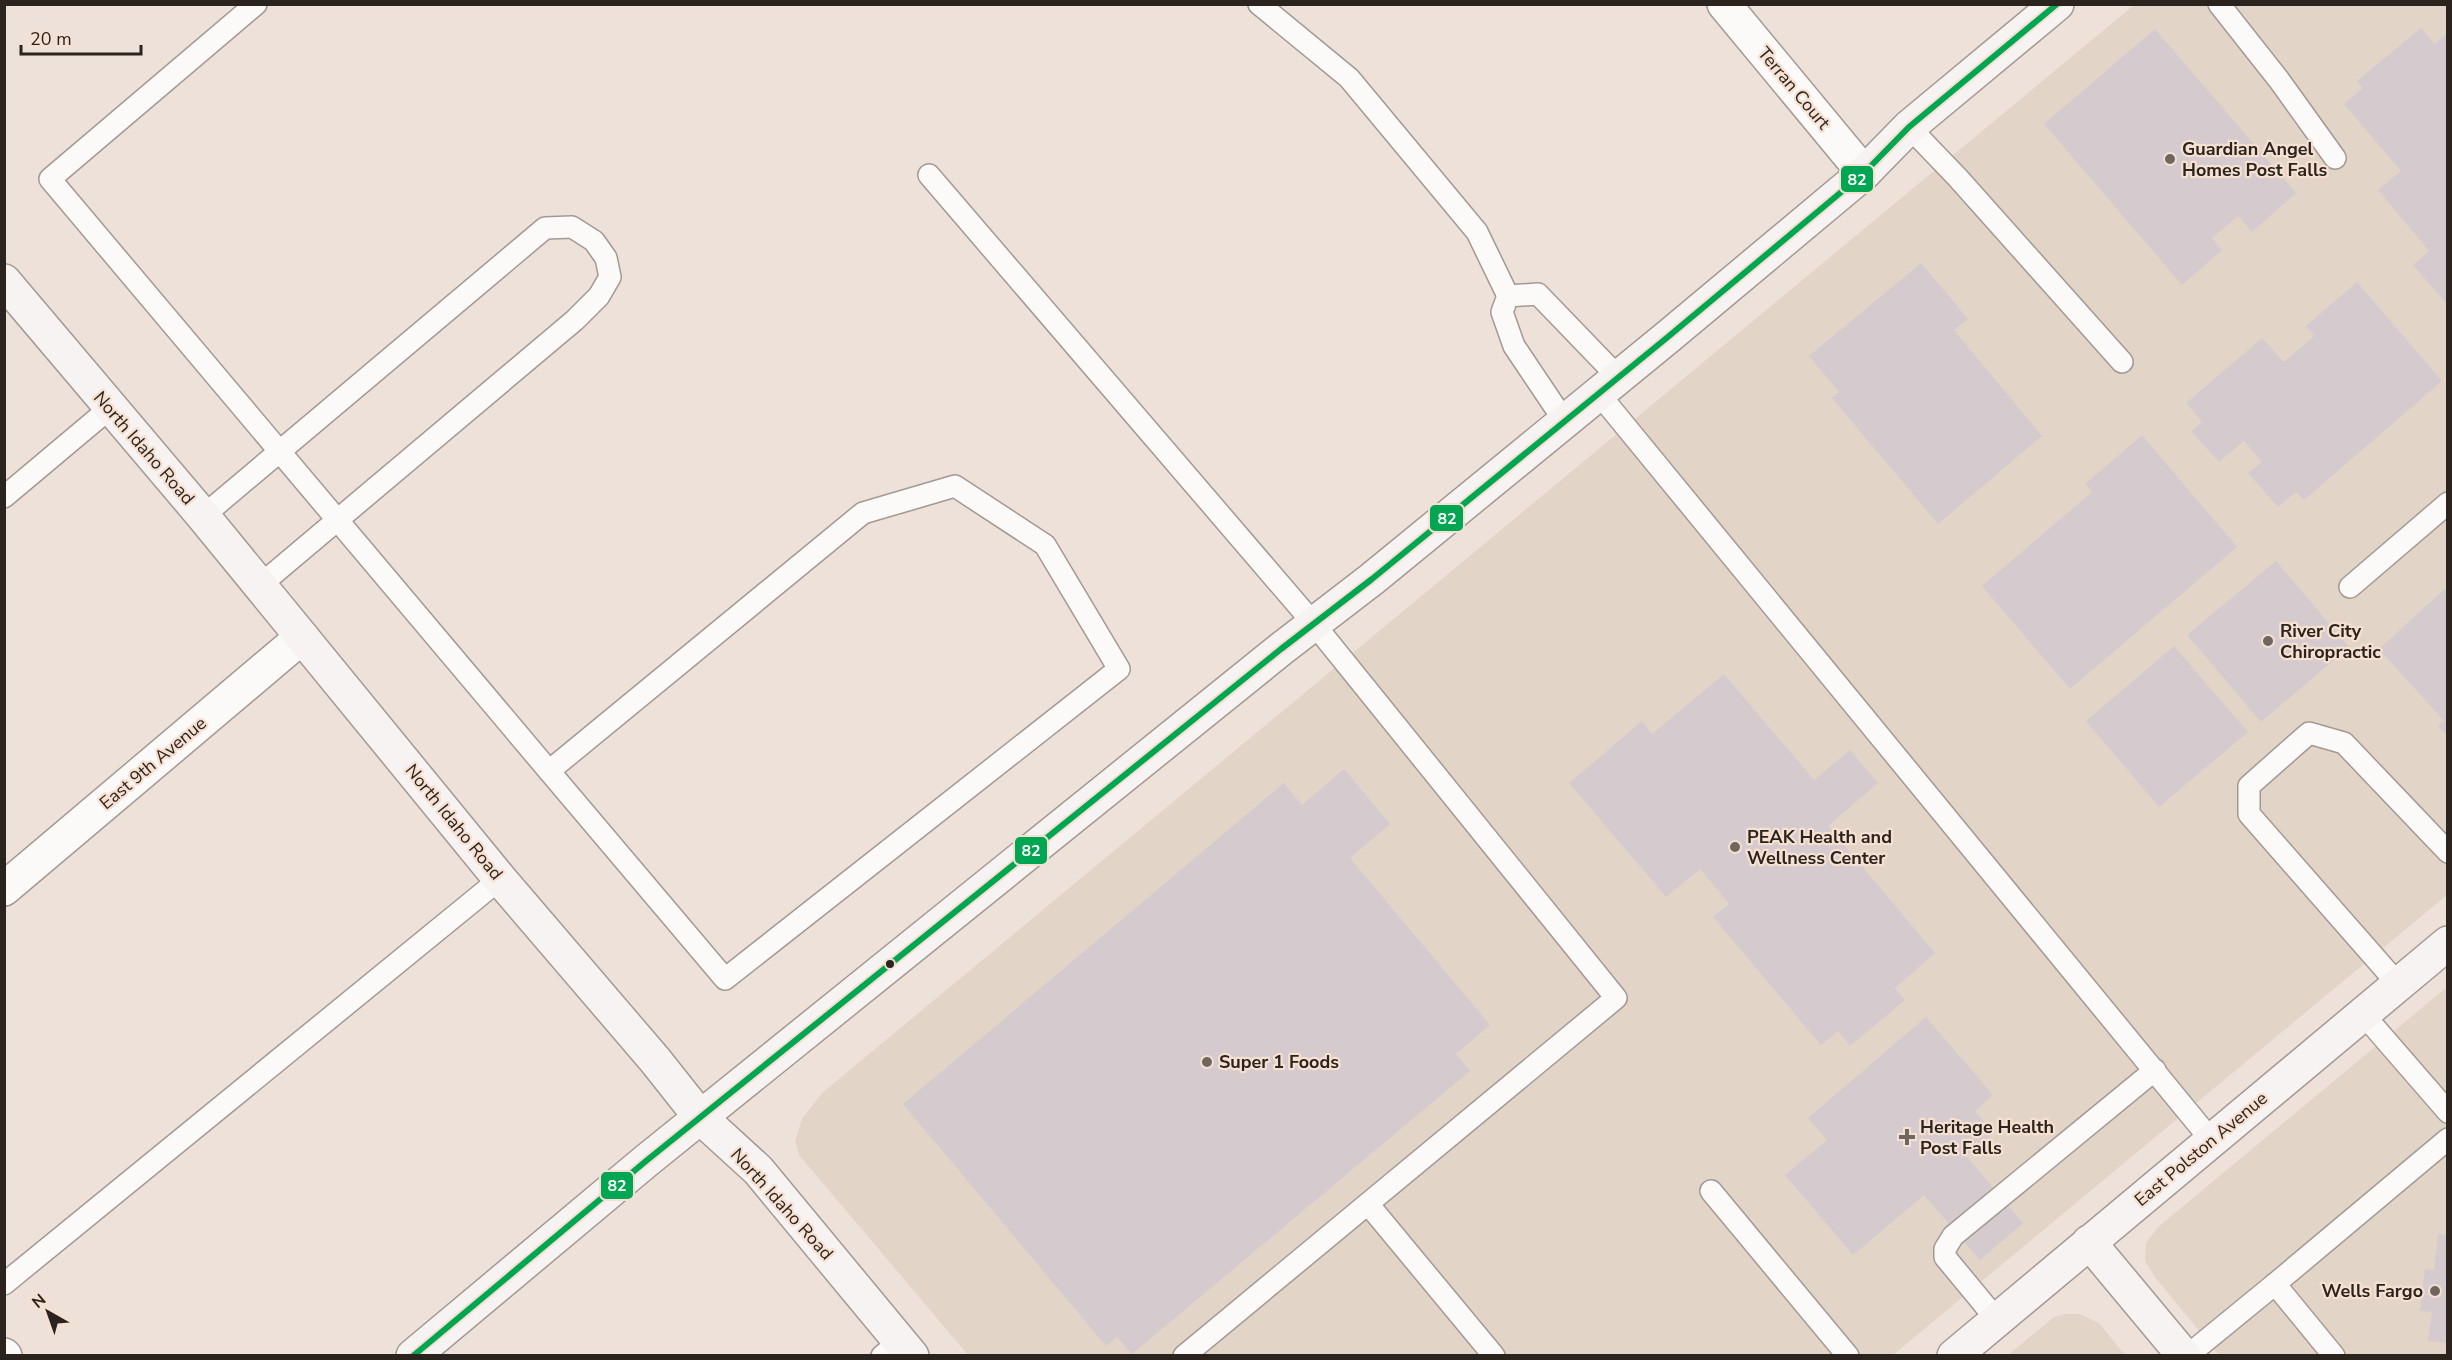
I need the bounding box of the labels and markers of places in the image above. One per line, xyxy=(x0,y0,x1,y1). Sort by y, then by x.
place label: Guardian Angel Homes Post Falls xyxy=(2182,137,2328,182)
marker: Guardian Angel Homes Post Falls xyxy=(2163,152,2177,166)
place label: River City Chiropractic xyxy=(2280,619,2381,664)
marker: River City Chiropractic xyxy=(2261,634,2275,648)
place label: PEAK Health and Wellness Center xyxy=(1747,825,1892,870)
marker: PEAK Health and Wellness Center xyxy=(1728,840,1742,854)
unlabelled marker xyxy=(884,958,896,970)
place label: Super 1 Foods xyxy=(1219,1050,1339,1074)
marker: Super 1 Foods xyxy=(1200,1055,1214,1069)
place label: Heritage Health Post Falls xyxy=(1920,1115,2054,1160)
marker: Heritage Health Post Falls xyxy=(1898,1128,1916,1146)
place label: Wells Fargo xyxy=(2322,1279,2423,1303)
marker: Wells Fargo xyxy=(2428,1284,2442,1298)

